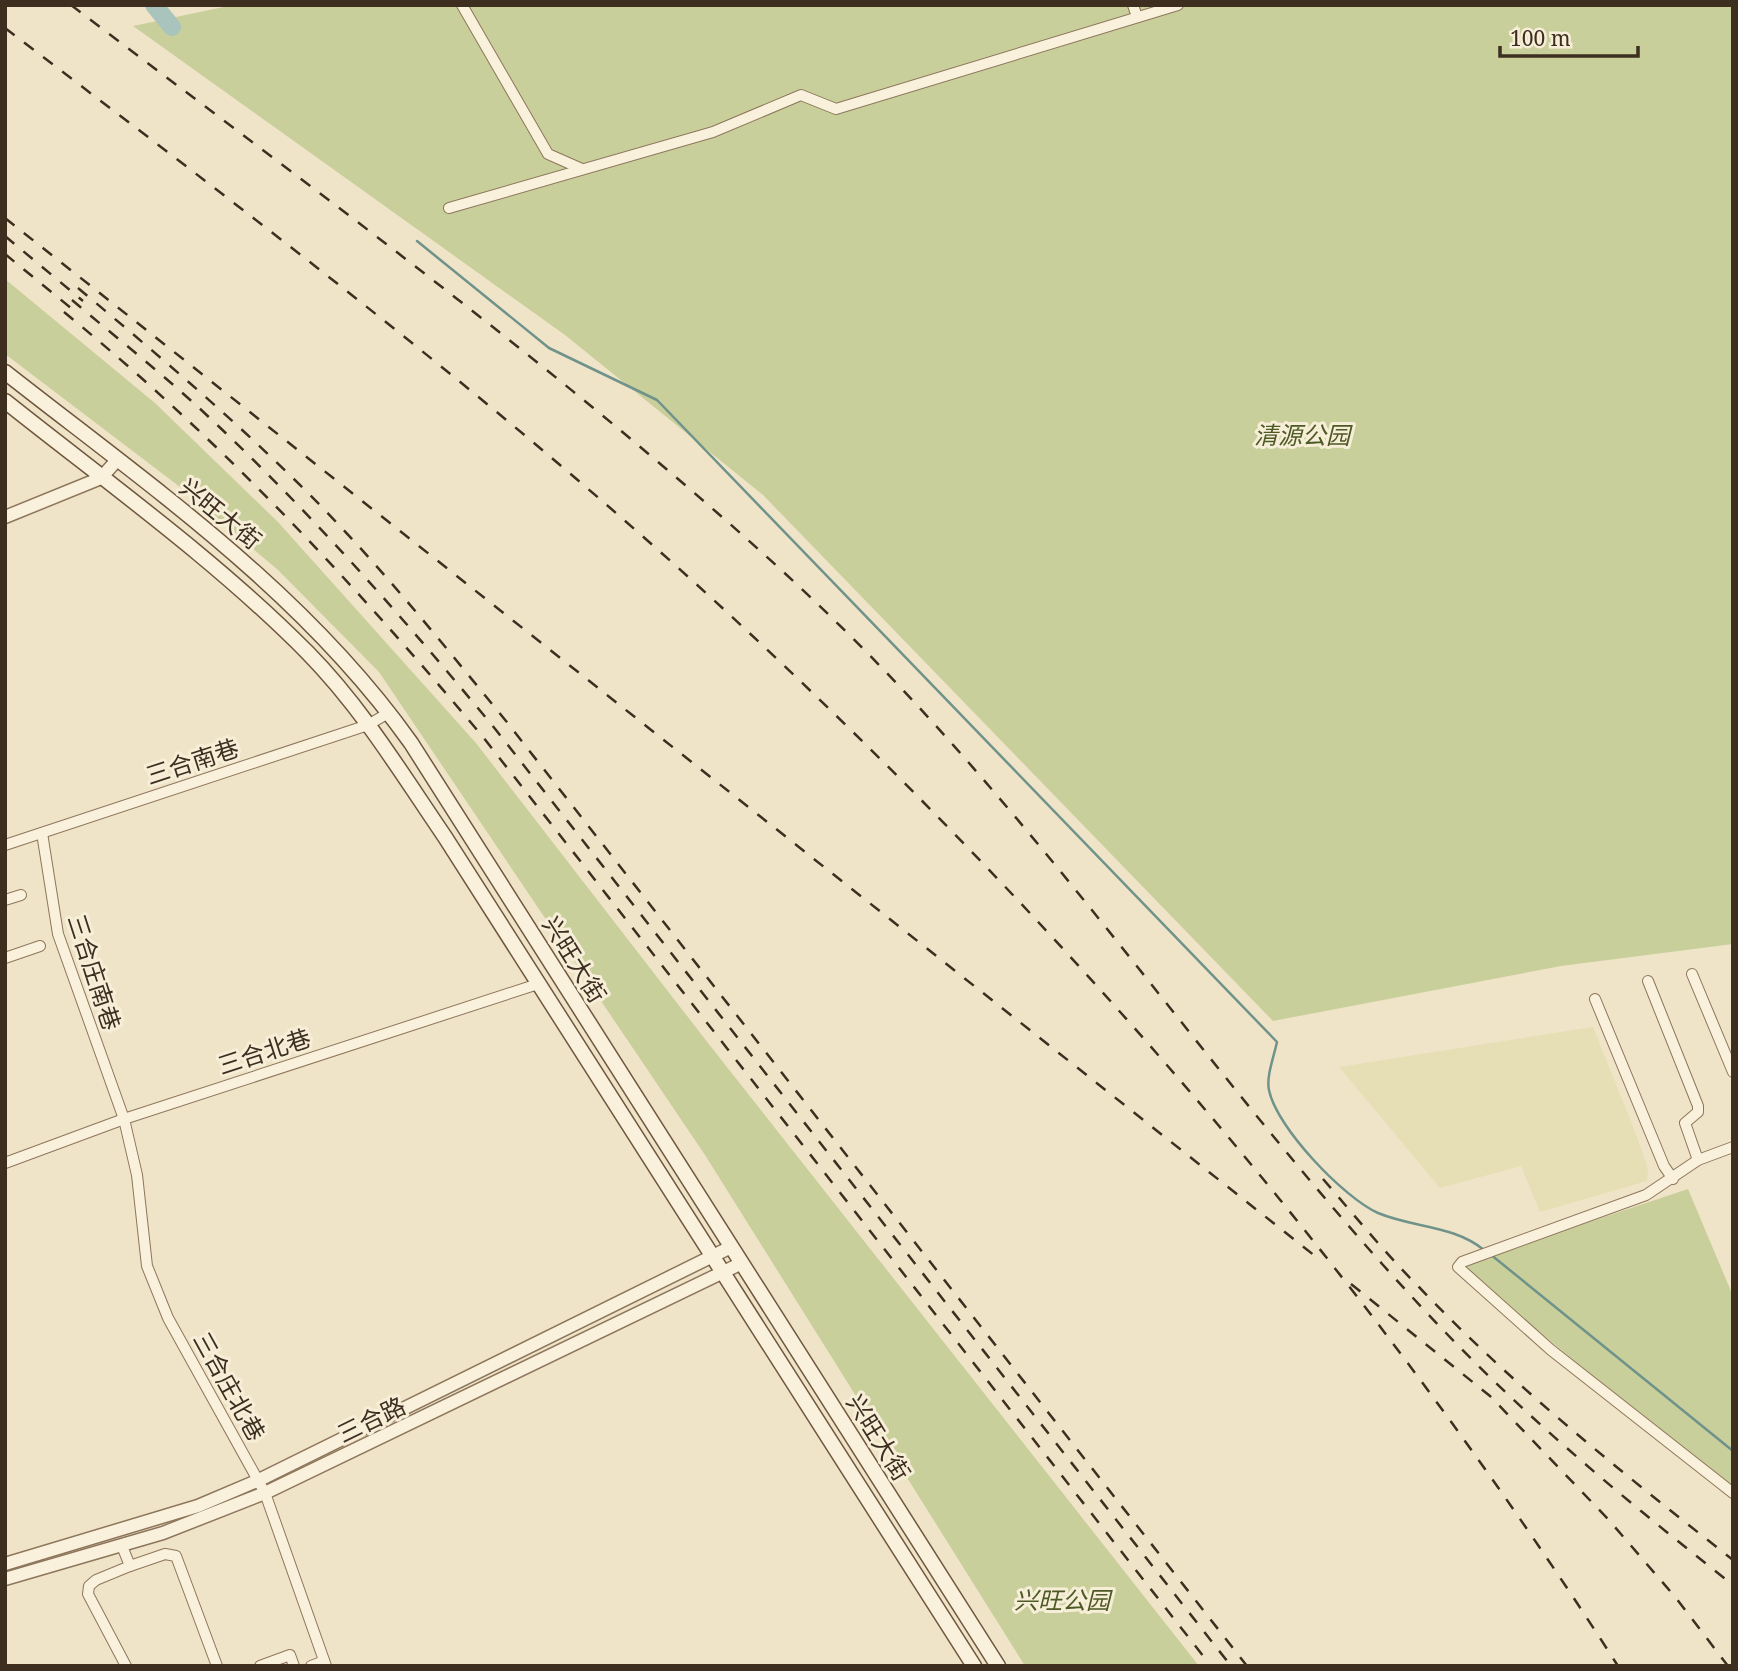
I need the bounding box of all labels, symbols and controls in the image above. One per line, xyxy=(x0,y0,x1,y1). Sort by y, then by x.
scale bar xyxy=(1500,14,1638,58)
text: 100 m xyxy=(1510,24,1571,52)
park label: 清源公园 xyxy=(1254,418,1353,451)
street label: 兴旺大街 xyxy=(173,470,269,556)
street label: 三合南巷 xyxy=(141,730,243,792)
street label: 三合庄南巷 xyxy=(61,910,129,1034)
street label: 兴旺大街 xyxy=(536,910,614,1008)
street label: 三合北巷 xyxy=(213,1020,315,1082)
street label: 三合庄北巷 xyxy=(186,1326,274,1446)
street label: 三合路 xyxy=(331,1388,411,1450)
street label: 兴旺大街 xyxy=(840,1388,918,1486)
park label: 兴旺公园 xyxy=(1014,1583,1113,1616)

